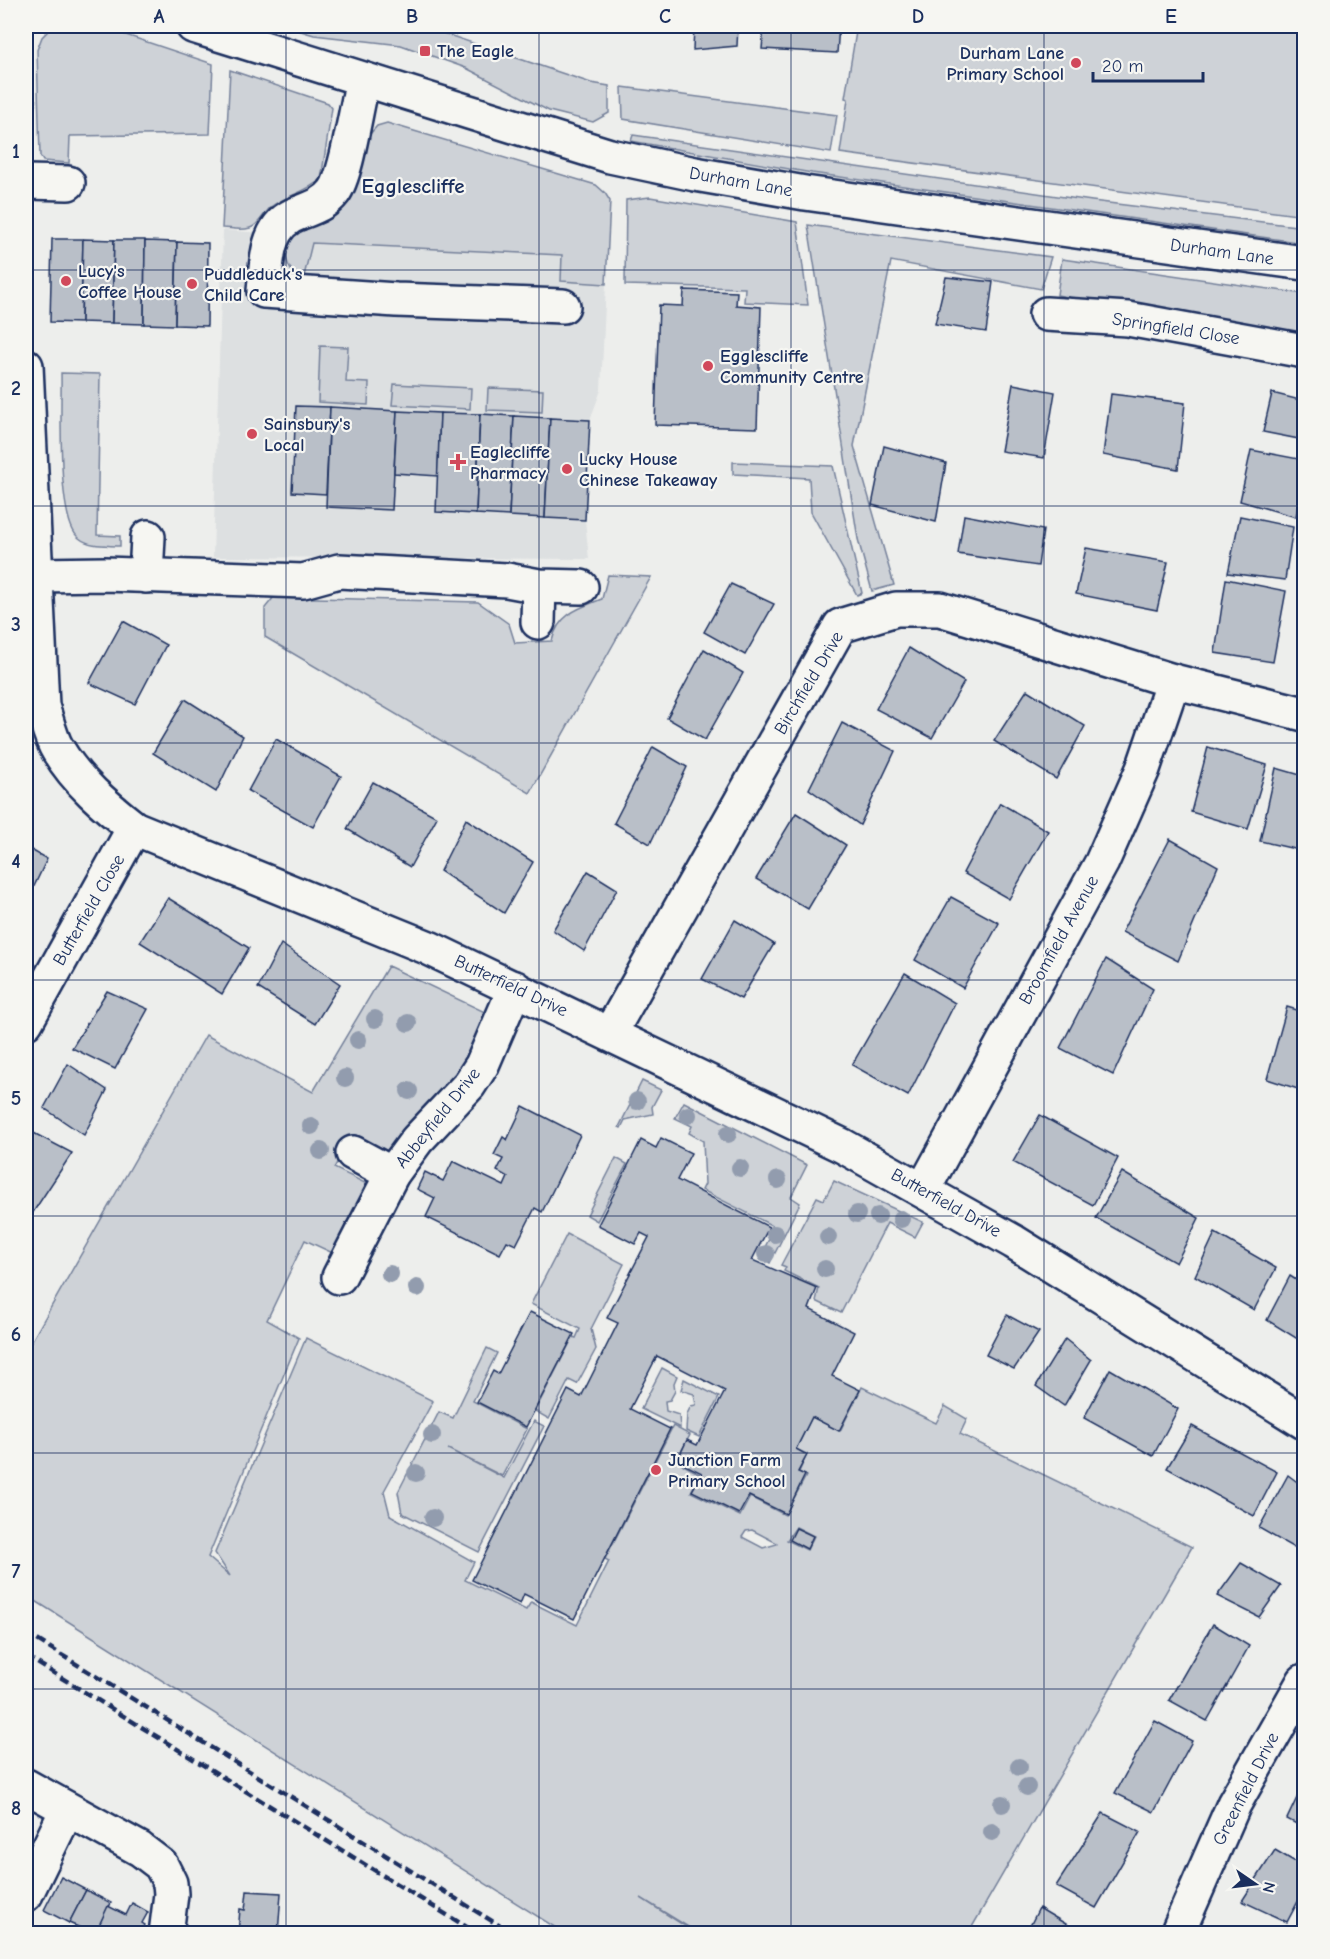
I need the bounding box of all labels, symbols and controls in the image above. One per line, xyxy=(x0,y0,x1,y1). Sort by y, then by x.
text: A xyxy=(153,5,165,28)
text: B xyxy=(406,5,418,28)
text: C xyxy=(659,5,671,28)
text: D xyxy=(912,5,924,28)
text: E xyxy=(1165,5,1177,28)
place label: The Eagle xyxy=(437,41,514,62)
place label: Durham Lane Primary School xyxy=(946,43,1064,85)
marker: The Eagle xyxy=(418,44,432,58)
scale bar xyxy=(1093,45,1202,83)
marker: Durham Lane Primary School xyxy=(1069,56,1083,70)
text: 20 m xyxy=(1102,56,1143,77)
text: 1 xyxy=(12,140,20,163)
street label: Durham Lane xyxy=(688,163,794,201)
district label: Egglescliffe xyxy=(362,174,464,198)
street label: Durham Lane xyxy=(1169,234,1275,270)
place label: Lucy's Coffee House xyxy=(78,261,181,303)
place label: Puddleduck's Child Care xyxy=(204,264,303,306)
marker: Lucy's Coffee House xyxy=(59,274,73,288)
marker: Puddleduck's Child Care xyxy=(185,277,199,291)
street label: Springfield Close xyxy=(1111,309,1241,349)
place label: Egglescliffe Community Centre xyxy=(720,346,864,388)
marker: Egglescliffe Community Centre xyxy=(701,359,715,373)
text: 2 xyxy=(11,377,21,400)
place label: Sainsbury's Local xyxy=(264,414,351,456)
marker: Sainsbury's Local xyxy=(245,427,259,441)
place label: Eaglecliffe Pharmacy xyxy=(470,442,550,484)
place label: Lucky House Chinese Takeaway xyxy=(579,449,718,491)
marker: Eaglecliffe Pharmacy xyxy=(451,455,465,469)
marker: Lucky House Chinese Takeaway xyxy=(560,462,574,476)
text: 3 xyxy=(11,613,21,636)
street label: Birchfield Drive xyxy=(770,628,848,738)
text: 4 xyxy=(11,850,21,873)
street label: Butterfield Close xyxy=(49,851,129,969)
street label: Broomfield Avenue xyxy=(1015,872,1103,1008)
street label: Butterfield Drive xyxy=(451,951,571,1021)
street label: Abbeyfield Drive xyxy=(391,1064,485,1172)
text: 5 xyxy=(11,1087,21,1110)
street label: Butterfield Drive xyxy=(887,1164,1005,1242)
text: 6 xyxy=(11,1323,21,1346)
place label: Junction Farm Primary School xyxy=(668,1450,786,1492)
marker: Junction Farm Primary School xyxy=(649,1463,663,1477)
text: 7 xyxy=(12,1560,21,1583)
street label: Greenfield Drive xyxy=(1208,1729,1284,1849)
text: 8 xyxy=(11,1797,21,1820)
north arrow xyxy=(1225,1854,1285,1914)
text: N xyxy=(1259,1880,1279,1895)

